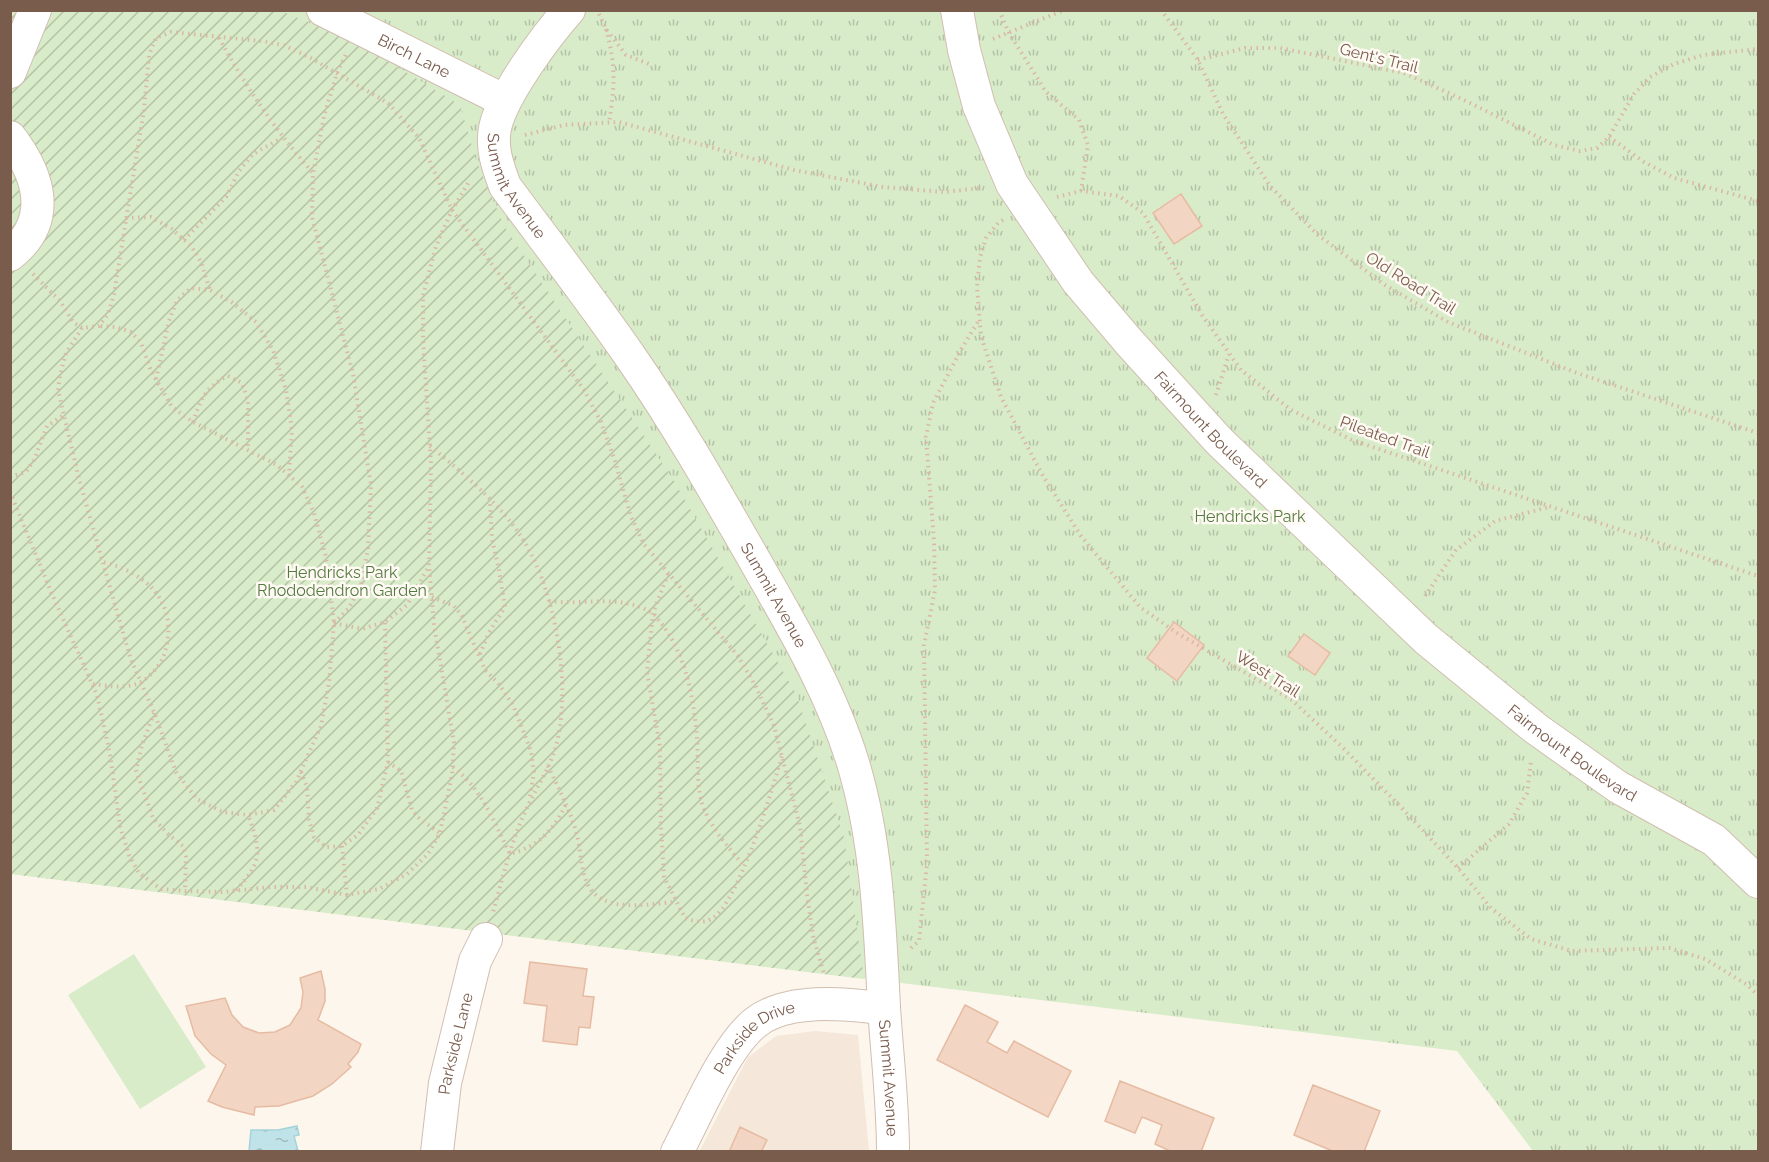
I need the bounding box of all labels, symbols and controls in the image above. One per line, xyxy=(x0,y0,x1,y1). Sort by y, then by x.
street label: Birch Lane xyxy=(375,30,454,82)
street label: Gent's Trail xyxy=(1338,39,1421,77)
street label: Summit Avenue xyxy=(484,133,550,242)
street label: Old Road Trail xyxy=(1362,248,1460,319)
street label: Fairmount Boulevard xyxy=(1151,367,1271,492)
street label: Pileated Trail xyxy=(1337,412,1433,462)
park label: Hendricks Park xyxy=(1194,507,1306,526)
street label: Summit Avenue xyxy=(737,539,811,651)
park label: Hendricks Park Rhododendron Garden xyxy=(257,563,427,600)
street label: West Trail xyxy=(1232,647,1304,702)
street label: Fairmount Boulevard xyxy=(1504,700,1640,805)
street label: Parkside Lane xyxy=(434,991,476,1096)
street label: Parkside Drive xyxy=(709,997,797,1077)
street label: Summit Avenue xyxy=(875,1019,902,1137)

